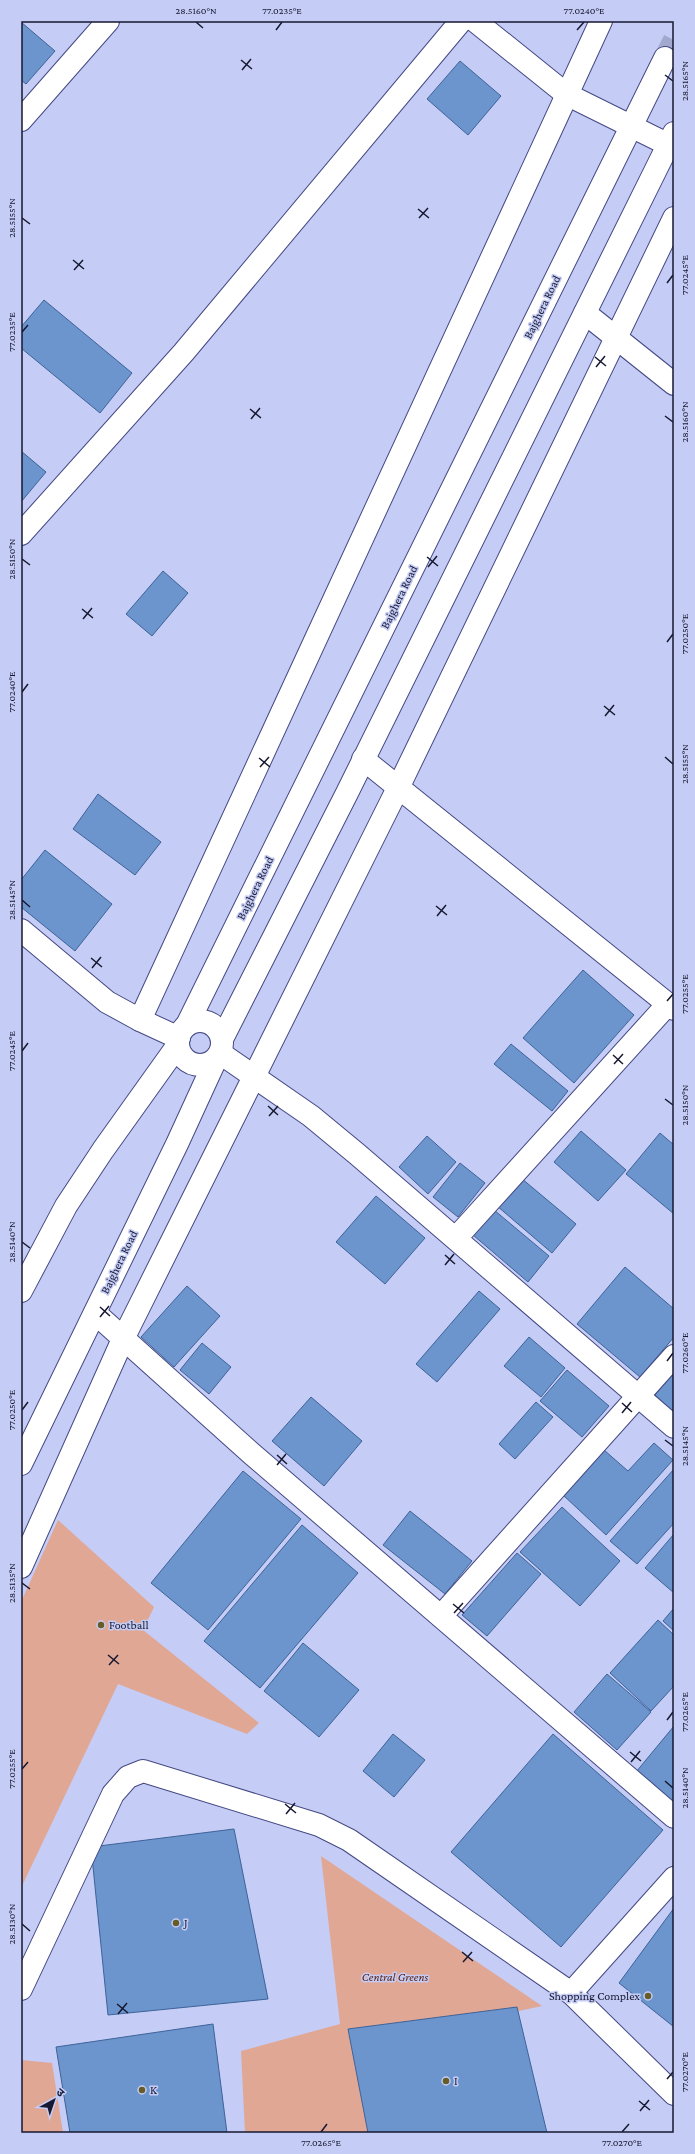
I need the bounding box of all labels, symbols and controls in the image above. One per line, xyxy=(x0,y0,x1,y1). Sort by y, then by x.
text: 28.5160°N xyxy=(175,5,217,16)
text: 77.0235°E xyxy=(262,5,302,16)
text: 77.0240°E xyxy=(564,5,605,16)
text: 28.5165°N xyxy=(679,61,690,101)
text: 28.5155°N xyxy=(6,198,17,238)
text: 77.0245°E xyxy=(679,255,690,295)
street label: Bajghera Road xyxy=(521,272,564,341)
text: 77.0235°E xyxy=(6,312,17,352)
text: 28.5160°N xyxy=(679,401,690,443)
text: 28.5150°N xyxy=(6,538,17,579)
street label: Bajghera Road xyxy=(378,562,421,631)
text: 77.0250°E xyxy=(679,613,690,654)
text: 77.0240°E xyxy=(6,671,17,712)
text: 28.5155°N xyxy=(679,744,690,784)
street label: Bajghera Road xyxy=(234,853,277,922)
text: 28.5145°N xyxy=(6,880,17,920)
text: 77.0255°E xyxy=(679,974,690,1014)
text: 77.0245°E xyxy=(6,1031,17,1071)
text: 28.5150°N xyxy=(679,1084,690,1125)
text: 28.5140°N xyxy=(6,1221,17,1263)
street label: Bajghera Road xyxy=(98,1227,141,1296)
text: 77.0260°E xyxy=(679,1332,690,1373)
text: 77.0250°E xyxy=(6,1389,17,1430)
text: 28.5145°N xyxy=(679,1426,690,1466)
text: 28.5135°N xyxy=(6,1563,17,1603)
place label: Football xyxy=(109,1618,149,1632)
marker: Football xyxy=(96,1620,106,1630)
text: 77.0265°E xyxy=(679,1692,690,1732)
text: 77.0255°E xyxy=(6,1749,17,1789)
text: 28.5140°N xyxy=(679,1767,690,1809)
text: 28.5130°N xyxy=(6,1903,17,1944)
place label: J xyxy=(183,1916,188,1930)
marker: J xyxy=(171,1918,181,1928)
park label: Central Greens xyxy=(362,1970,428,1984)
place label: Shopping Complex xyxy=(549,1989,640,2003)
marker: Shopping Complex xyxy=(643,1991,653,2001)
text: 77.0270°E xyxy=(679,2051,690,2092)
place label: I xyxy=(454,2074,458,2088)
marker: I xyxy=(441,2076,451,2086)
north arrow xyxy=(34,2080,74,2120)
place label: K xyxy=(150,2083,157,2097)
marker: K xyxy=(137,2085,147,2095)
text: उ xyxy=(54,2086,67,2099)
text: 77.0265°E xyxy=(301,2137,341,2148)
text: 77.0270°E xyxy=(602,2137,643,2148)

